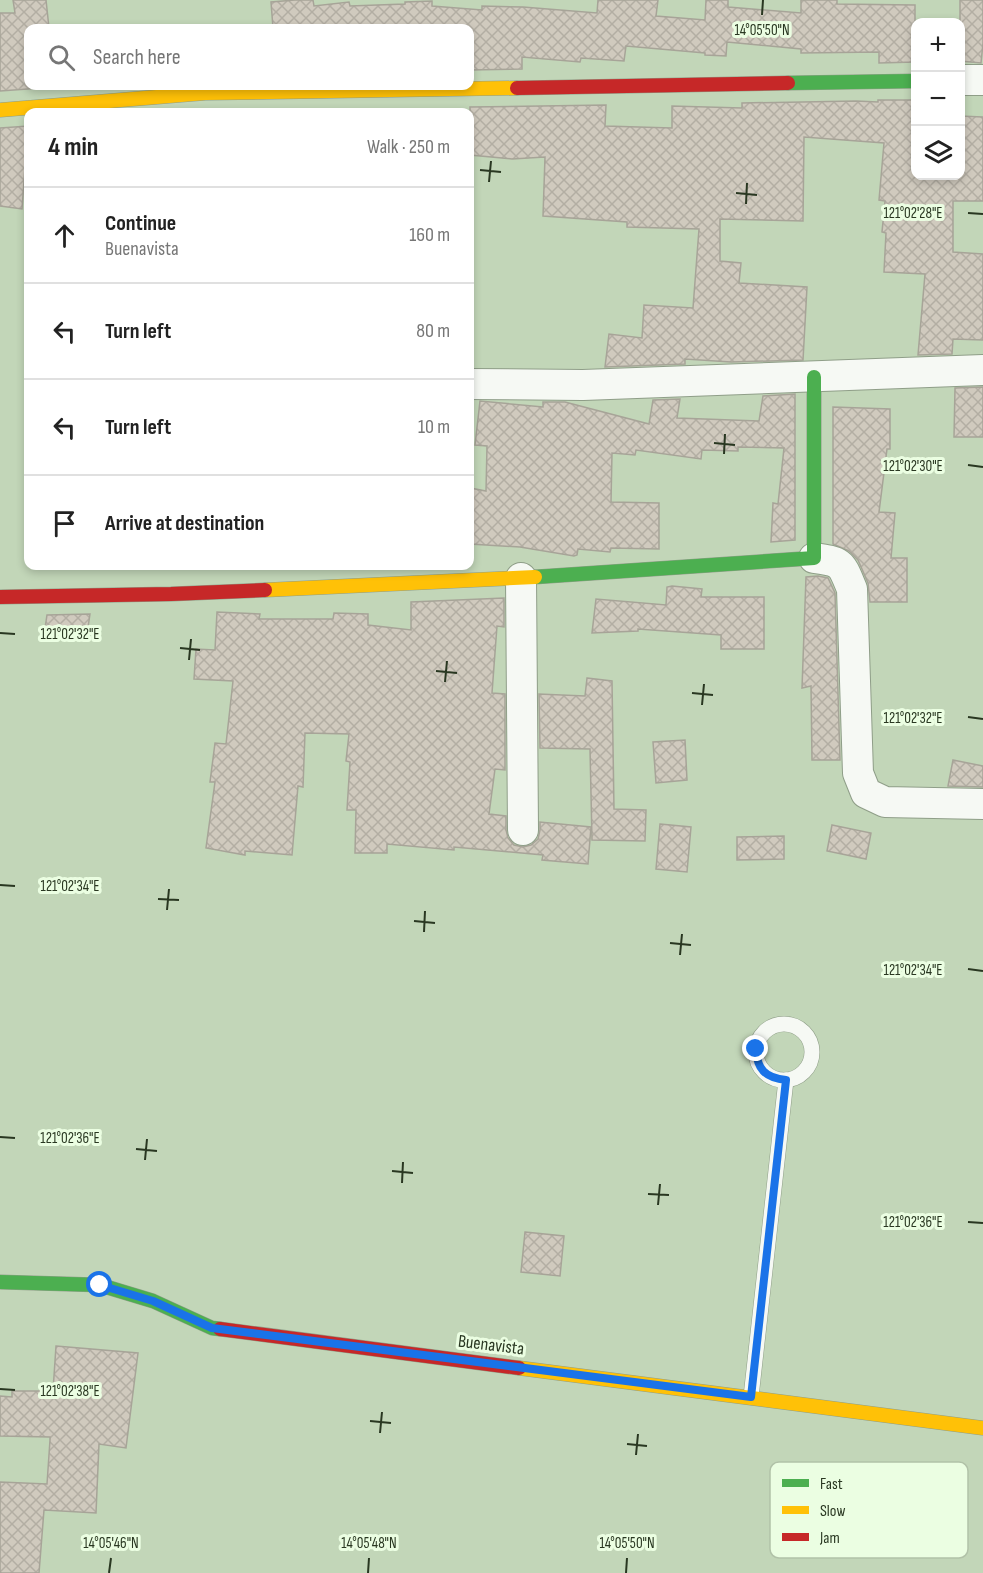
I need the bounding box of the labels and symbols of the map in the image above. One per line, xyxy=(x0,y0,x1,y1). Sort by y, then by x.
text: 14°05'50"N xyxy=(734,21,790,40)
text: 121°02'28"E xyxy=(883,204,943,223)
text: 121°02'30"E xyxy=(883,457,943,476)
text: 121°02'32"E xyxy=(41,625,99,644)
text: 121°02'32"E xyxy=(884,709,942,728)
text: 121°02'34"E xyxy=(40,877,100,896)
text: 121°02'34"E xyxy=(883,961,943,980)
route end xyxy=(742,1035,768,1061)
text: 121°02'36"E xyxy=(40,1129,100,1148)
text: 121°02'36"E xyxy=(883,1213,943,1232)
route start xyxy=(86,1271,112,1297)
street label: Buenavista xyxy=(457,1331,525,1359)
text: 121°02'38"E xyxy=(40,1382,100,1401)
legend xyxy=(770,1462,968,1558)
text: Fast xyxy=(820,1475,843,1494)
text: Slow xyxy=(820,1502,845,1521)
text: Jam xyxy=(819,1529,840,1548)
text: 14°05'46"N xyxy=(83,1534,139,1553)
text: 14°05'48"N xyxy=(341,1534,397,1553)
text: 14°05'50"N xyxy=(599,1534,655,1553)

